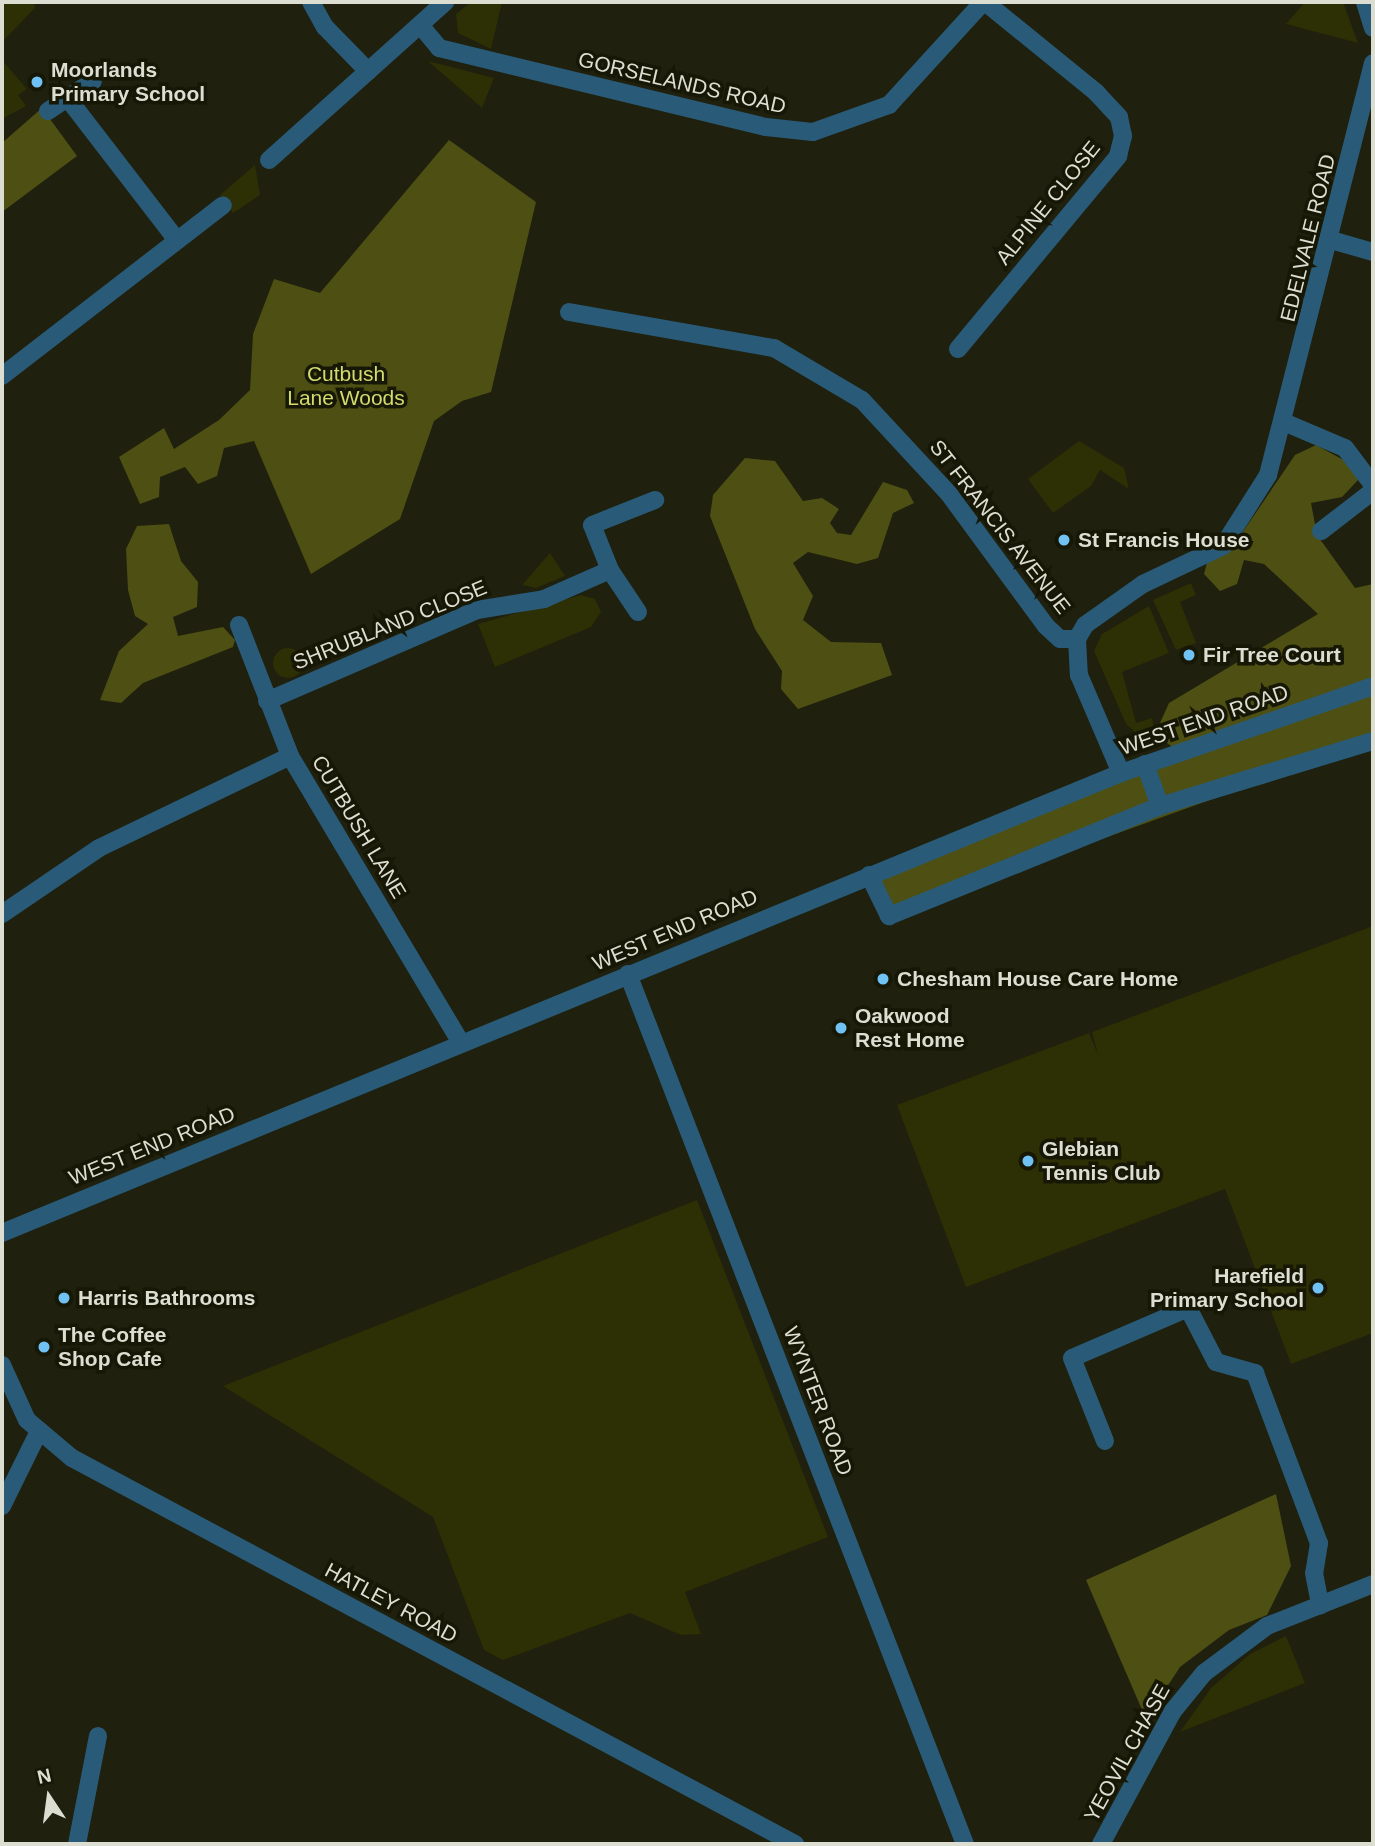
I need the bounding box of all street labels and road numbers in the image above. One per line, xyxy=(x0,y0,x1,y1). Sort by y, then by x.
street label: GORSELANDS ROAD xyxy=(576,47,788,119)
street label: ALPINE CLOSE xyxy=(990,136,1106,270)
street label: EDELVALE ROAD xyxy=(1275,152,1341,324)
street label: ST FRANCIS AVENUE xyxy=(924,434,1076,620)
street label: SHRUBLAND CLOSE xyxy=(290,575,490,675)
street label: WEST END ROAD xyxy=(1116,679,1292,761)
street label: CUTBUSH LANE xyxy=(306,751,412,903)
street label: WEST END ROAD xyxy=(588,884,762,976)
street label: WEST END ROAD xyxy=(65,1101,239,1191)
street label: WYNTER ROAD xyxy=(778,1323,858,1479)
street label: HATLEY ROAD xyxy=(320,1557,462,1649)
street label: YEOVIL CHASE xyxy=(1079,1680,1175,1826)

